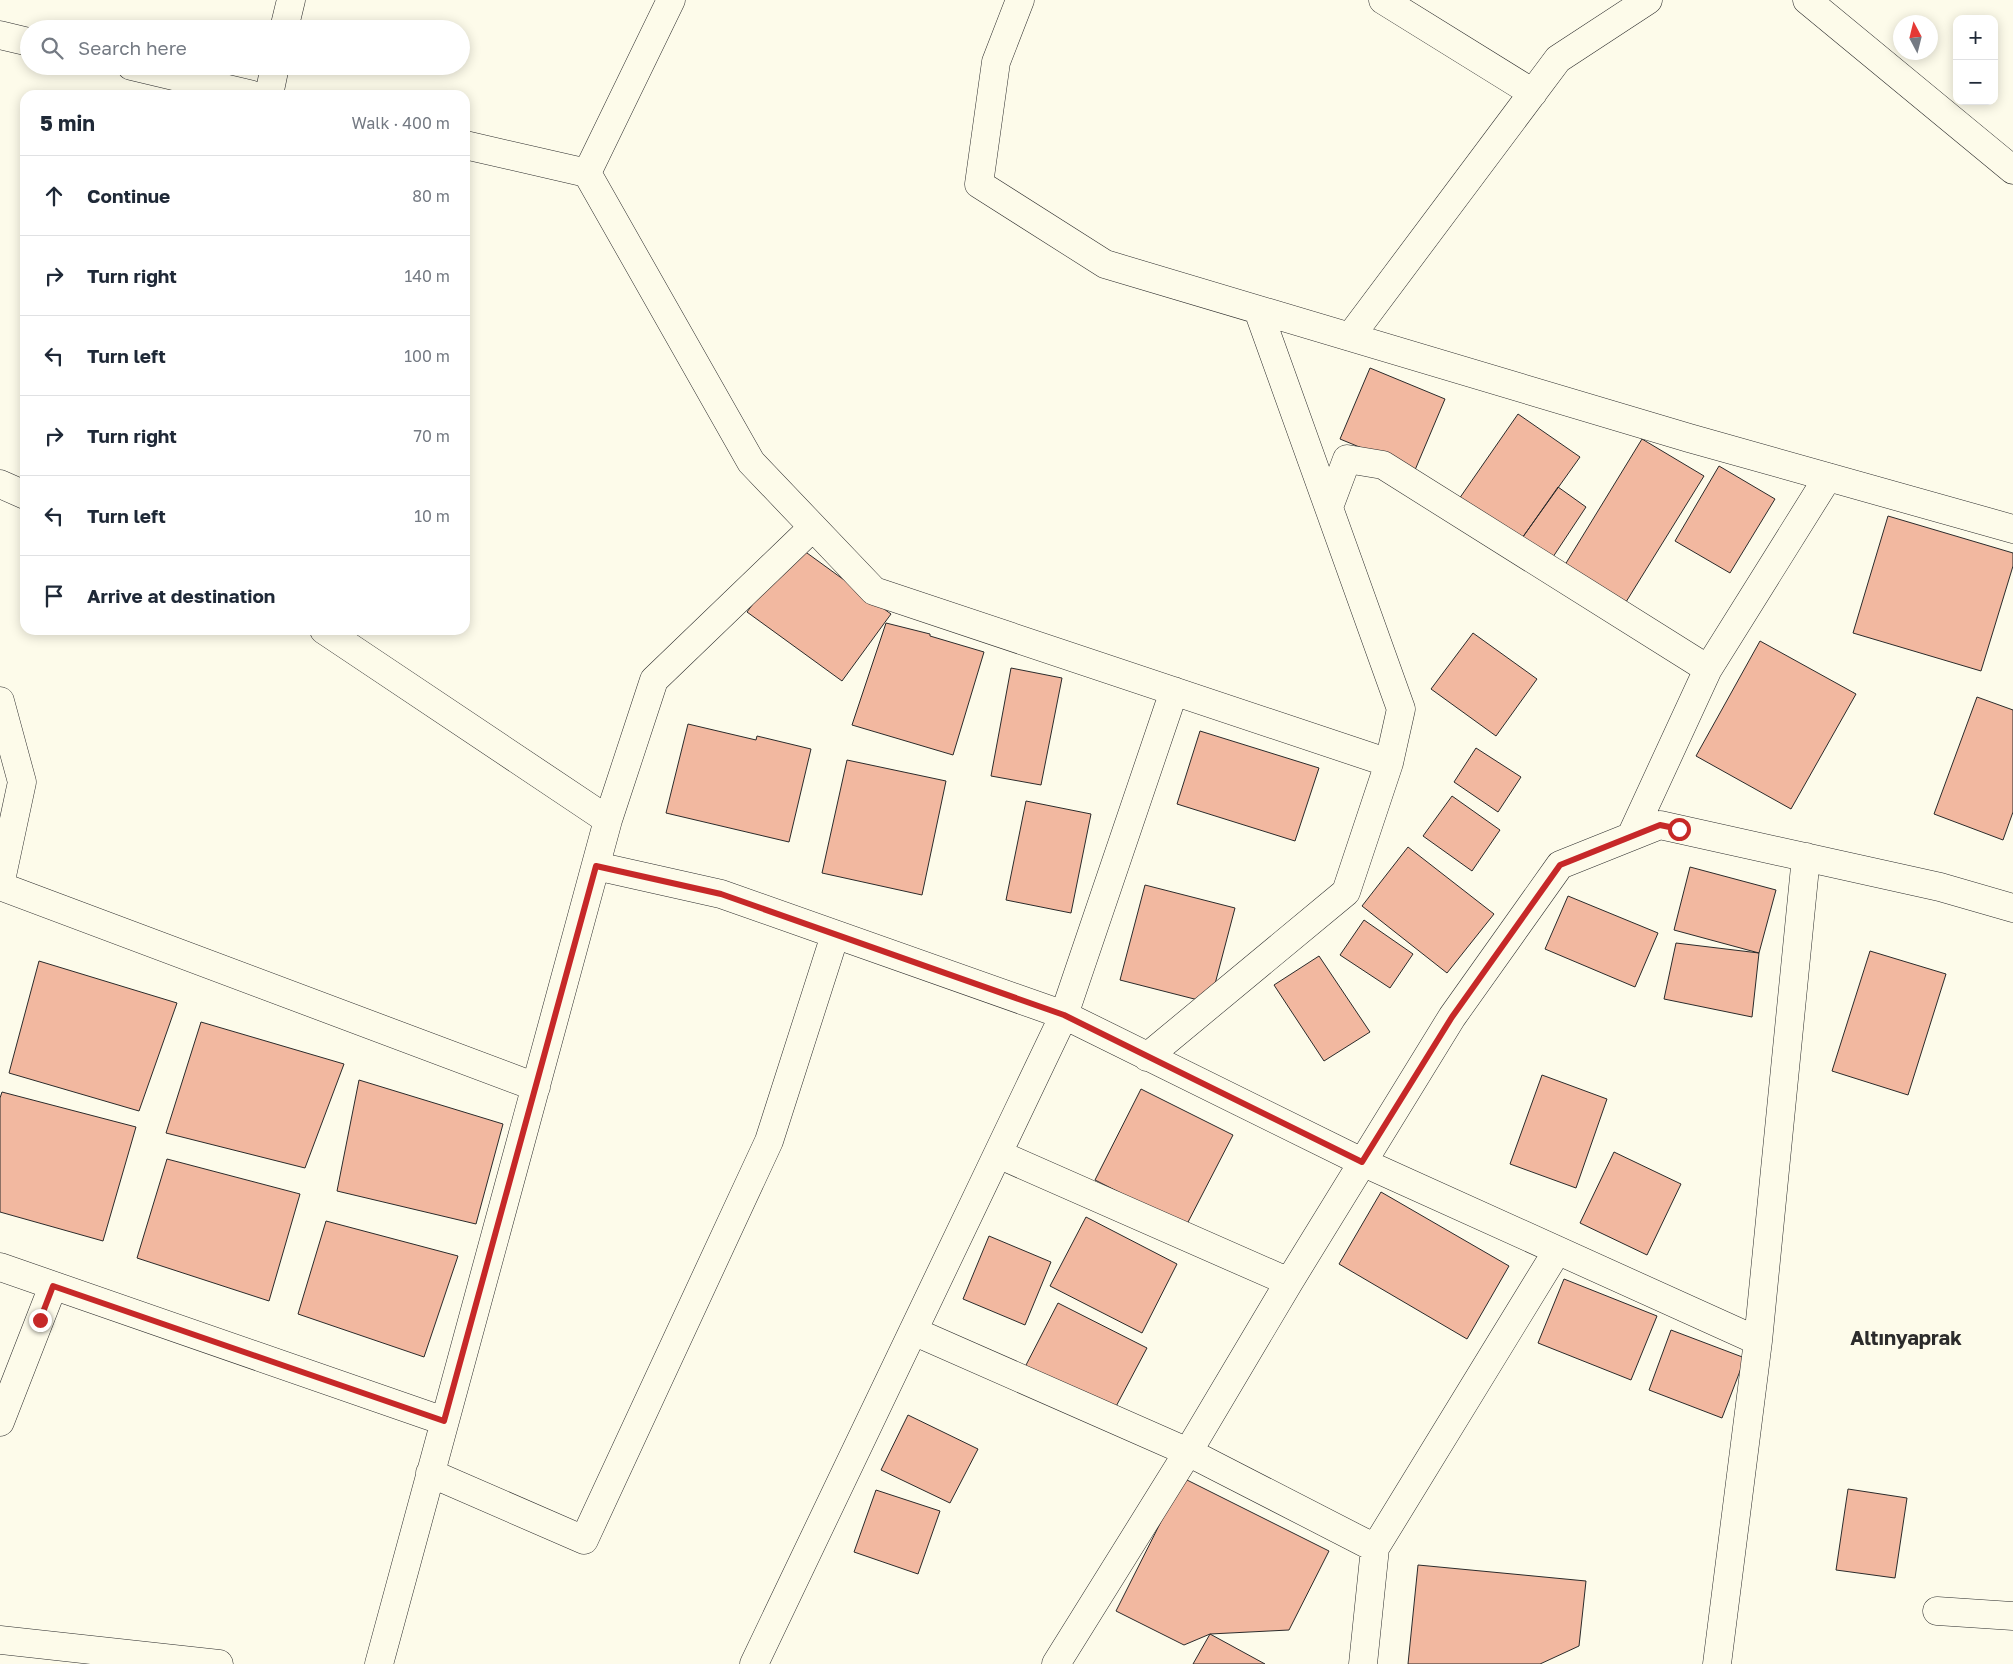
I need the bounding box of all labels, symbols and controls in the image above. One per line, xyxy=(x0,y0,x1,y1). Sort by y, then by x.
north arrow xyxy=(1893,15,1938,60)
map controls xyxy=(1953,15,1998,105)
button: + xyxy=(1953,15,1998,60)
search box xyxy=(20,20,470,75)
icon: search xyxy=(38,34,66,62)
text: Search here xyxy=(78,36,187,59)
button: − xyxy=(1953,60,1998,105)
text: 5 min xyxy=(40,110,95,136)
text: Walk · 400 m xyxy=(352,113,450,133)
icon: ahead xyxy=(40,182,68,210)
text: Continue xyxy=(87,184,170,207)
text: 80 m xyxy=(412,186,450,206)
icon: right xyxy=(40,262,68,290)
text: Turn right xyxy=(87,264,177,287)
text: 140 m xyxy=(404,266,450,286)
icon: left xyxy=(40,342,68,370)
text: Turn left xyxy=(87,344,166,367)
text: 100 m xyxy=(404,346,450,366)
icon: right xyxy=(40,422,68,450)
text: Turn right xyxy=(87,424,177,447)
text: 70 m xyxy=(413,426,450,446)
icon: left xyxy=(40,502,68,530)
text: Turn left xyxy=(87,504,166,527)
text: 10 m xyxy=(414,506,450,526)
icon: arrive xyxy=(40,582,68,610)
text: Arrive at destination xyxy=(87,584,275,607)
route start xyxy=(1668,818,1691,841)
route end xyxy=(29,1309,52,1332)
district label: Altınyaprak xyxy=(1850,1325,1962,1349)

